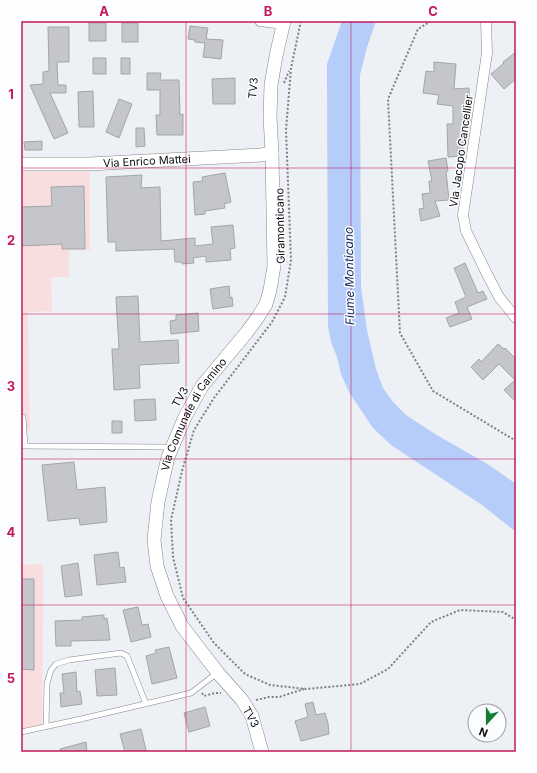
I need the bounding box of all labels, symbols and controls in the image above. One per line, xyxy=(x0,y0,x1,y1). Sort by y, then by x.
text: A xyxy=(99,3,109,19)
text: B xyxy=(264,3,273,19)
text: C xyxy=(428,3,438,19)
street label: TV3 xyxy=(245,76,261,99)
text: 1 xyxy=(8,86,14,102)
street label: Via Jacopo Cancellier xyxy=(446,94,476,208)
street label: Via Enrico Mattei xyxy=(103,152,191,170)
street label: Giramonticano xyxy=(272,188,288,264)
water label: Fiume Monticano xyxy=(341,227,357,325)
text: 2 xyxy=(7,232,15,248)
street label: Via Comunale di Camino xyxy=(158,355,230,472)
text: 3 xyxy=(7,378,15,394)
street label: TV3 xyxy=(169,384,191,410)
text: 4 xyxy=(7,524,16,540)
text: 5 xyxy=(7,670,15,686)
north arrow xyxy=(467,703,507,743)
street label: TV3 xyxy=(240,704,262,730)
text: N xyxy=(477,724,490,740)

